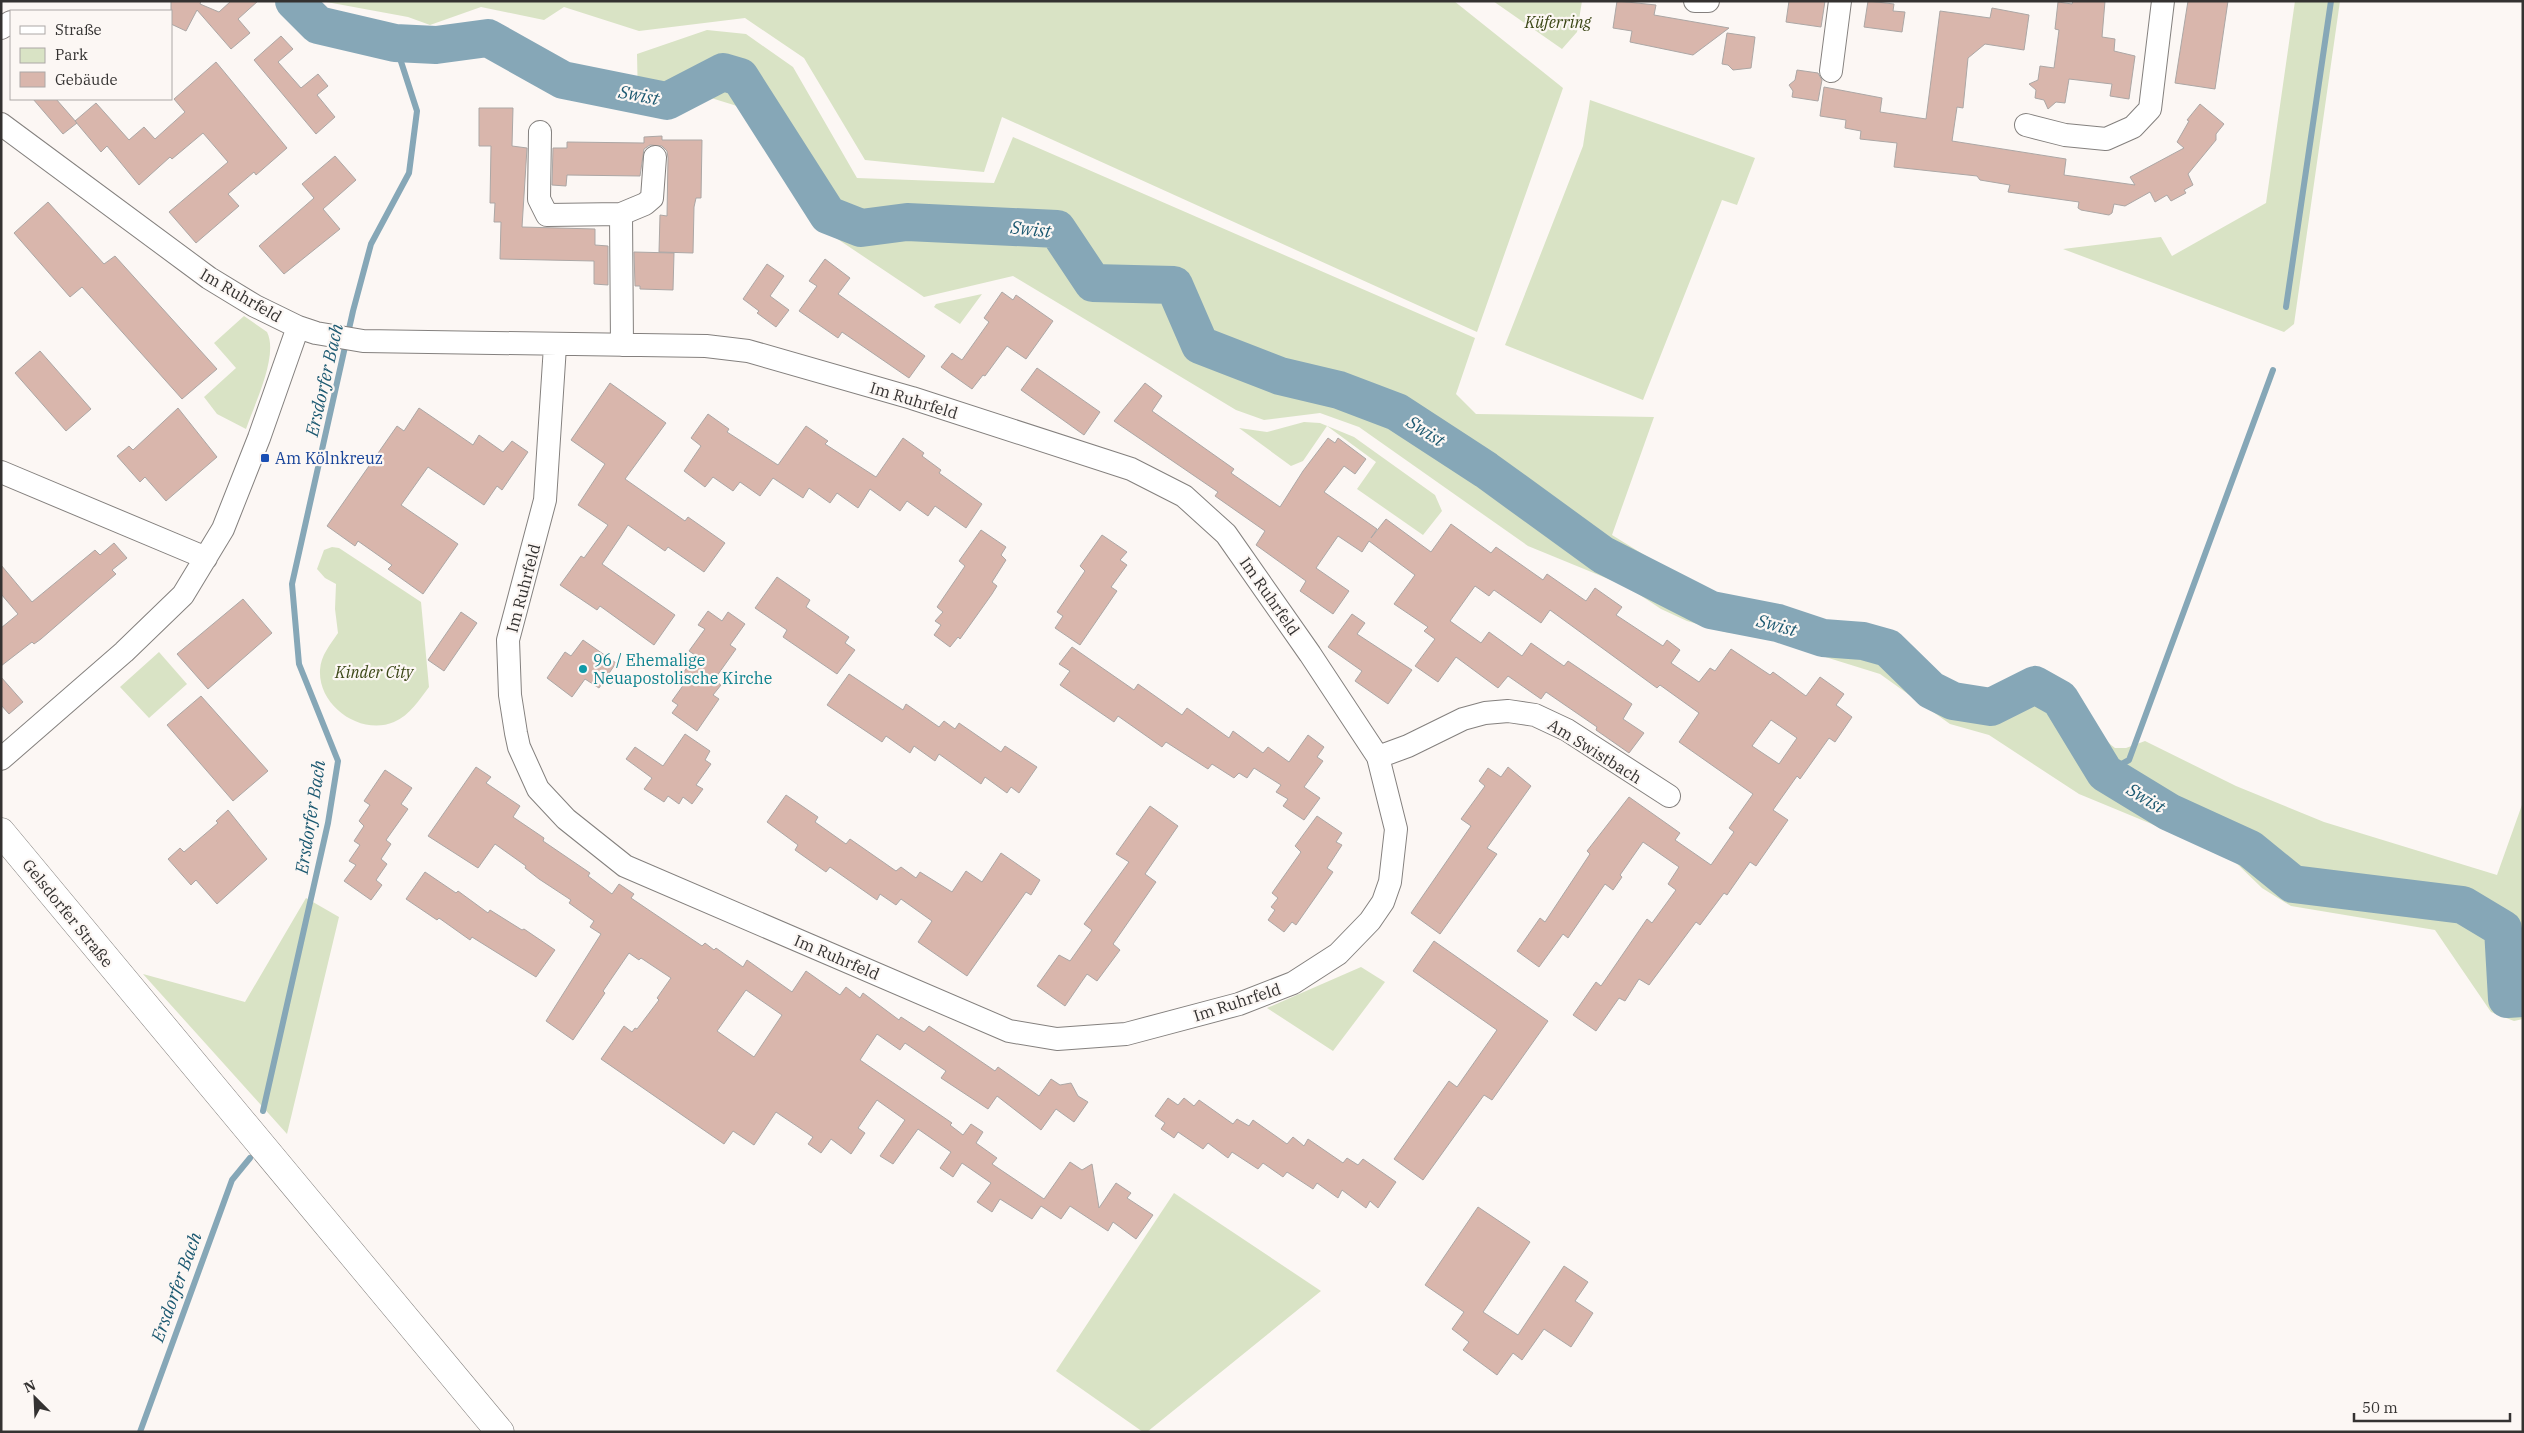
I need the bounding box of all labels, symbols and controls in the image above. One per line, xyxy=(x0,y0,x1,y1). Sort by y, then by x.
legend xyxy=(10,10,172,100)
park label: Küferring xyxy=(1524,12,1592,32)
text: Straße xyxy=(55,20,102,39)
text: Park xyxy=(55,45,88,64)
text: Gebäude xyxy=(55,70,118,89)
water label: Swist xyxy=(616,80,662,110)
water label: Swist xyxy=(1008,215,1053,243)
street label: Im Ruhrfeld xyxy=(197,264,286,327)
water label: Ersdorfer Bach xyxy=(300,321,348,440)
street label: Im Ruhrfeld xyxy=(868,377,961,423)
water label: Swist xyxy=(1402,410,1450,452)
place label: Am Kölnkreuz xyxy=(275,448,383,468)
marker: Am Kölnkreuz xyxy=(259,452,271,464)
street label: Im Ruhrfeld xyxy=(502,541,544,634)
street label: Im Ruhrfeld xyxy=(1236,553,1304,639)
water label: Swist xyxy=(1753,608,1800,642)
place label: 96 / Ehemalige Neuapostolische Kirche xyxy=(593,650,772,688)
park label: Kinder City xyxy=(334,662,415,682)
marker: 96 / Ehemalige Neuapostolische Kirche xyxy=(577,663,589,675)
street label: Am Swistbach xyxy=(1544,714,1646,788)
water label: Ersdorfer Bach xyxy=(289,758,330,877)
water label: Swist xyxy=(2122,777,2170,819)
street label: Gelsdorfer Straße xyxy=(18,855,118,971)
street label: Im Ruhrfeld xyxy=(791,930,883,984)
street label: Im Ruhrfeld xyxy=(1191,978,1284,1026)
water label: Ersdorfer Bach xyxy=(145,1229,207,1346)
north arrow xyxy=(10,1373,60,1423)
text: N xyxy=(21,1376,38,1397)
scale bar xyxy=(2354,1390,2510,1422)
text: 50 m xyxy=(2362,1398,2398,1417)

